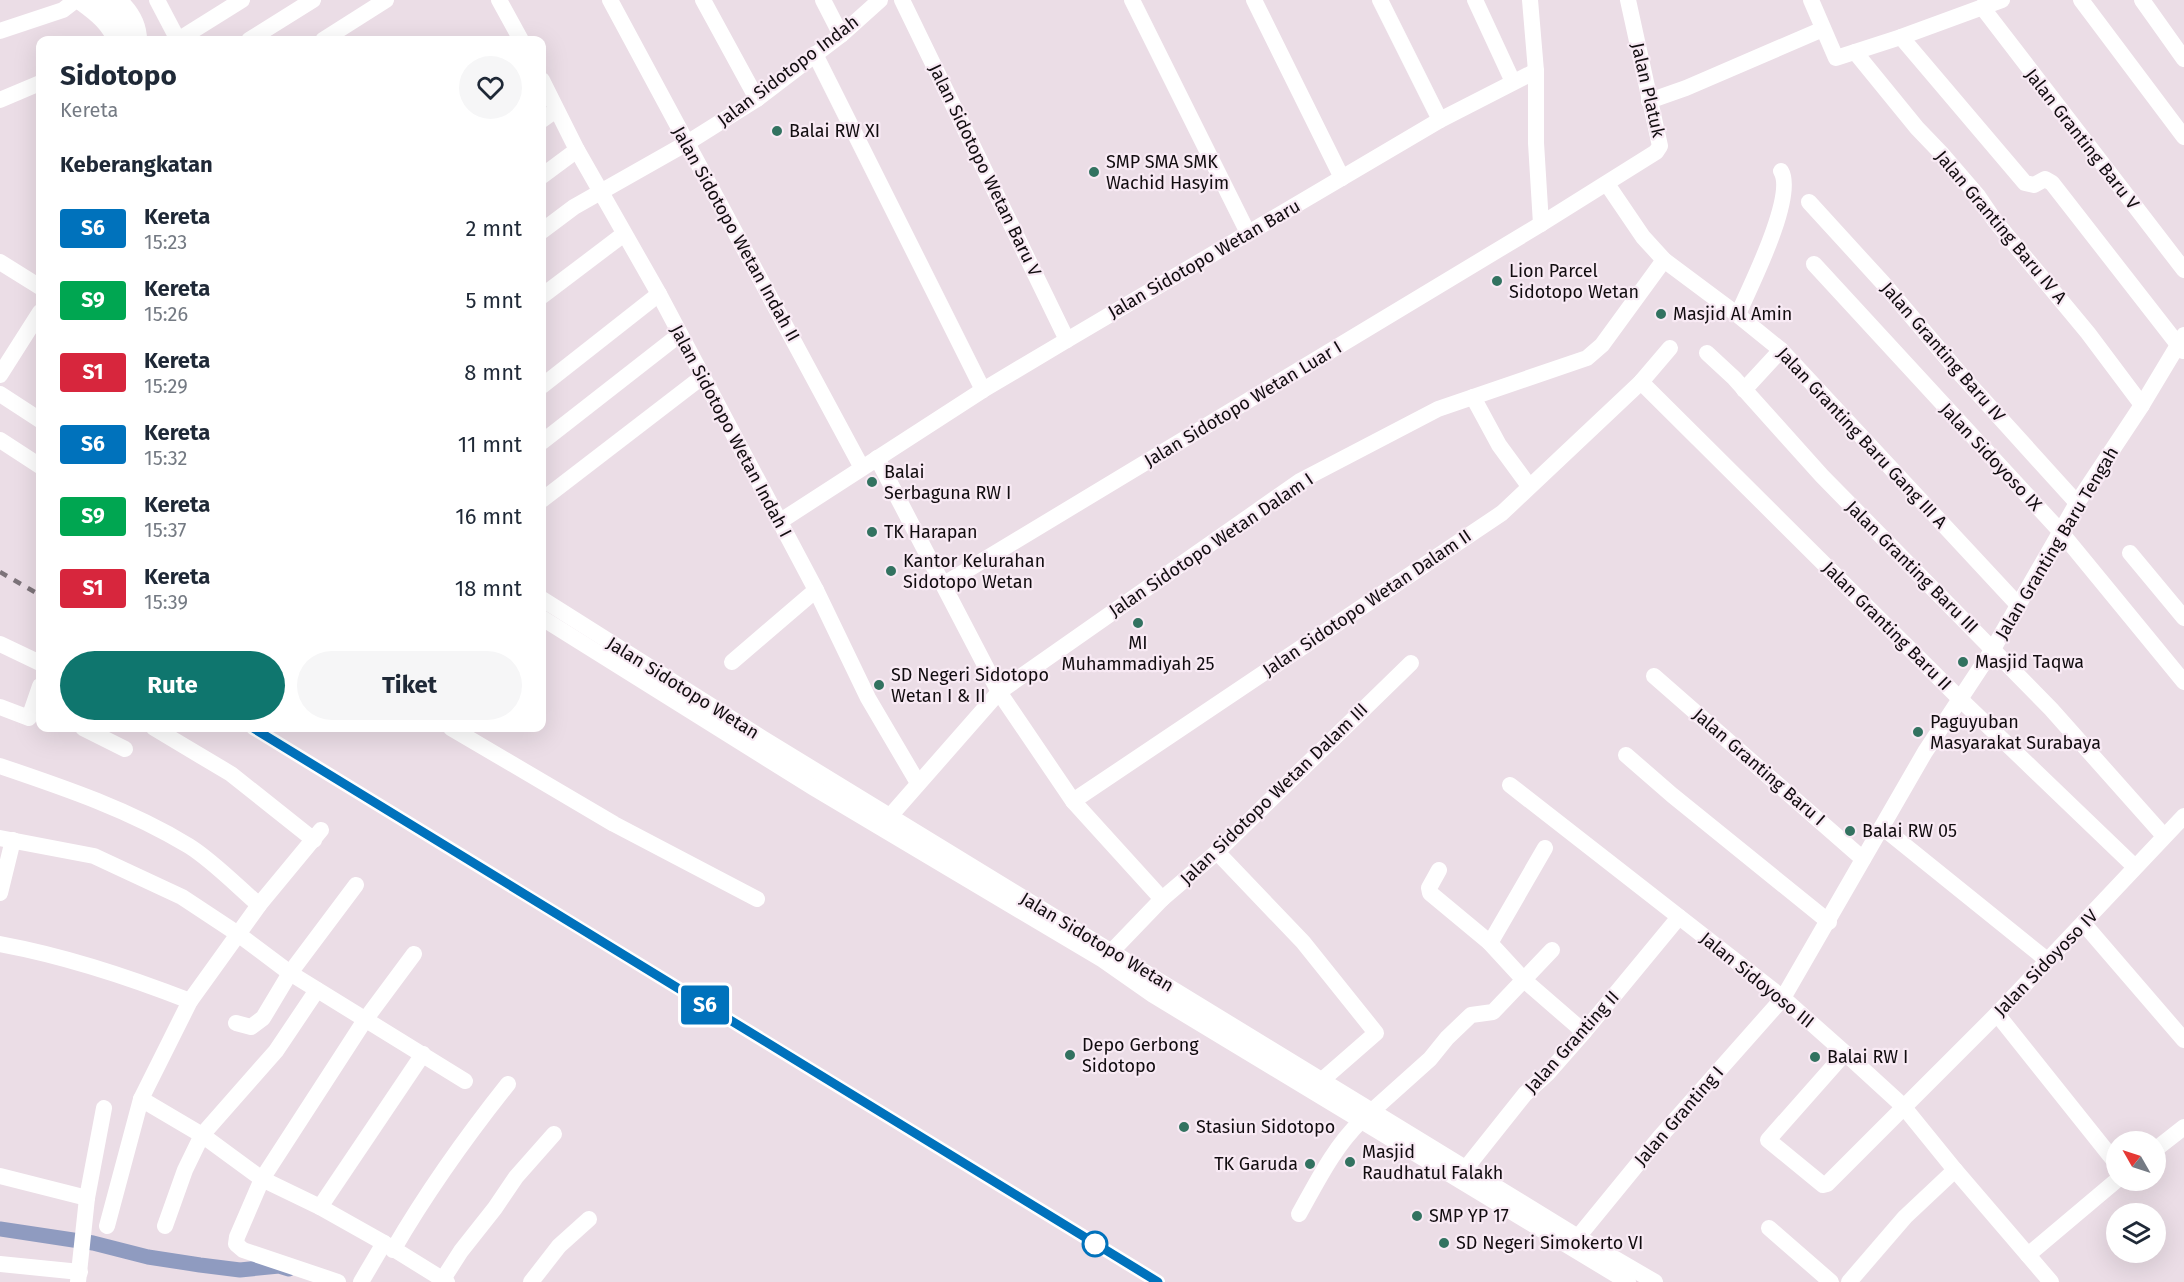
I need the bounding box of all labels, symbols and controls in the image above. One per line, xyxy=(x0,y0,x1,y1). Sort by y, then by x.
street label: Jalan Sidotopo Indah xyxy=(713,11,863,131)
street label: Jalan Platuk xyxy=(1626,40,1670,140)
button: heart xyxy=(459,56,522,119)
text: Sidotopo xyxy=(60,59,177,92)
street label: Jalan Sidotopo Wetan Baru V xyxy=(924,60,1046,280)
street label: Jalan Granting Baru V xyxy=(2020,64,2144,214)
text: Kereta xyxy=(60,98,118,122)
place label: Balai RW XI xyxy=(789,120,880,142)
street label: Jalan Sidotopo Wetan Indah II xyxy=(668,123,804,345)
marker: Balai RW XI xyxy=(770,124,784,138)
street label: Jalan Granting Baru IV A xyxy=(1931,146,2072,309)
text: Keberangkatan xyxy=(60,151,213,178)
place label: SMP SMA SMK Wachid Hasyim xyxy=(1106,151,1229,194)
marker: SMP SMA SMK Wachid Hasyim xyxy=(1087,165,1101,179)
street label: Jalan Sidotopo Wetan Baru xyxy=(1104,195,1304,323)
text: Kereta xyxy=(144,203,210,230)
text: S6 xyxy=(81,215,105,241)
text: 2 mnt xyxy=(466,215,522,242)
text: 15:23 xyxy=(144,230,187,254)
place label: Lion Parcel Sidotopo Wetan xyxy=(1509,260,1639,303)
marker: Lion Parcel Sidotopo Wetan xyxy=(1490,274,1504,288)
text: Kereta xyxy=(144,275,210,302)
street label: Jalan Granting Baru IV xyxy=(1876,278,2010,426)
text: S9 xyxy=(81,287,105,313)
text: 5 mnt xyxy=(465,287,522,314)
text: 15:26 xyxy=(144,302,188,326)
place label: Masjid Al Amin xyxy=(1673,303,1792,325)
marker: Masjid Al Amin xyxy=(1654,307,1668,321)
street label: Jalan Sidotopo Wetan Indah I xyxy=(666,321,796,541)
street label: Jalan Sidotopo Wetan Luar I xyxy=(1140,336,1346,472)
street label: Jalan Granting Baru Gang III A xyxy=(1772,343,1952,534)
text: Kereta xyxy=(144,347,210,374)
text: S1 xyxy=(83,359,104,385)
text: 8 mnt xyxy=(464,359,522,386)
text: 15:29 xyxy=(144,374,188,398)
street label: Jalan Sidoyoso IX xyxy=(1935,398,2047,516)
text: Kereta xyxy=(144,419,210,446)
text: S6 xyxy=(81,431,105,457)
text: 11 mnt xyxy=(458,431,522,458)
street label: Jalan Granting Baru Tengah xyxy=(1991,443,2123,643)
text: 15:32 xyxy=(144,446,187,470)
place label: Balai Serbaguna RW I xyxy=(884,461,1011,504)
street label: Jalan Sidotopo Wetan Dalam I xyxy=(1105,468,1317,622)
marker: Balai Serbaguna RW I xyxy=(865,475,879,489)
text: Kereta xyxy=(144,491,210,518)
street label: Jalan Granting Baru III xyxy=(1841,496,1983,638)
text: S9 xyxy=(81,503,105,529)
text: 16 mnt xyxy=(455,503,522,530)
text: 15:37 xyxy=(144,518,186,542)
place label: TK Harapan xyxy=(884,521,978,543)
marker: TK Harapan xyxy=(865,525,879,539)
street label: Jalan Sidotopo Wetan Dalam II xyxy=(1258,525,1476,681)
place label: Kantor Kelurahan Sidotopo Wetan xyxy=(903,550,1045,593)
street label: Jalan Granting Baru II xyxy=(1818,557,1956,695)
text: Kereta xyxy=(144,563,210,590)
marker: Kantor Kelurahan Sidotopo Wetan xyxy=(884,564,898,578)
text: S1 xyxy=(83,575,104,601)
text: 18 mnt xyxy=(455,575,522,602)
text: 15:39 xyxy=(144,590,188,614)
marker: MI Muhammadiyah 25 xyxy=(1131,616,1145,630)
street label: Jalan Sidotopo Wetan xyxy=(603,632,763,744)
place label: MI Muhammadiyah 25 xyxy=(1062,632,1214,675)
button: Rute xyxy=(60,651,285,720)
button: Tiket xyxy=(297,651,522,720)
place label: Masjid Taqwa xyxy=(1975,651,2084,673)
marker: Masjid Taqwa xyxy=(1956,655,1970,669)
place label: SD Negeri Sidotopo Wetan I & II xyxy=(891,664,1049,707)
marker: SD Negeri Sidotopo Wetan I & II xyxy=(872,678,886,692)
street label: Jalan Sidotopo Wetan Dalam III xyxy=(1176,698,1372,890)
street label: Jalan Granting Baru I xyxy=(1688,704,1830,830)
place label: Paguyuban Masyarakat Surabaya xyxy=(1930,711,2101,754)
marker: Paguyuban Masyarakat Surabaya xyxy=(1911,725,1925,739)
place label: Balai RW 05 xyxy=(1862,820,1957,842)
marker: Balai RW 05 xyxy=(1843,824,1857,838)
street label: Jalan Sidotopo Wetan xyxy=(1016,887,1178,997)
street label: Jalan Sidoyoso IV xyxy=(1990,905,2102,1021)
street label: Jalan Sidoyoso III xyxy=(1696,927,1818,1033)
line badge: S6 xyxy=(678,986,732,1024)
street label: Jalan Granting II xyxy=(1520,986,1624,1098)
text: S6 xyxy=(693,992,717,1018)
place label: Depo Gerbong Sidotopo xyxy=(1082,1034,1199,1077)
place label: Balai RW I xyxy=(1827,1046,1908,1068)
marker: Depo Gerbong Sidotopo xyxy=(1063,1048,1077,1062)
marker: Balai RW I xyxy=(1808,1050,1822,1064)
street label: Jalan Granting I xyxy=(1630,1062,1728,1170)
place label: Stasiun Sidotopo xyxy=(1196,1116,1335,1138)
marker: Stasiun Sidotopo xyxy=(1177,1120,1191,1134)
north arrow xyxy=(2106,1131,2166,1191)
map controls xyxy=(2106,1131,2166,1263)
place label: Masjid Raudhatul Falakh xyxy=(1362,1141,1503,1184)
place label: TK Garuda xyxy=(1214,1153,1298,1175)
marker: Masjid Raudhatul Falakh xyxy=(1343,1155,1357,1169)
marker: TK Garuda xyxy=(1303,1157,1317,1171)
button: layers xyxy=(2106,1203,2166,1263)
place label: SMP YP 17 xyxy=(1429,1205,1509,1227)
marker: SMP YP 17 xyxy=(1410,1209,1424,1223)
unlabelled marker xyxy=(1082,1231,1108,1257)
place label: SD Negeri Simokerto VI xyxy=(1456,1232,1643,1254)
marker: SD Negeri Simokerto VI xyxy=(1437,1236,1451,1250)

